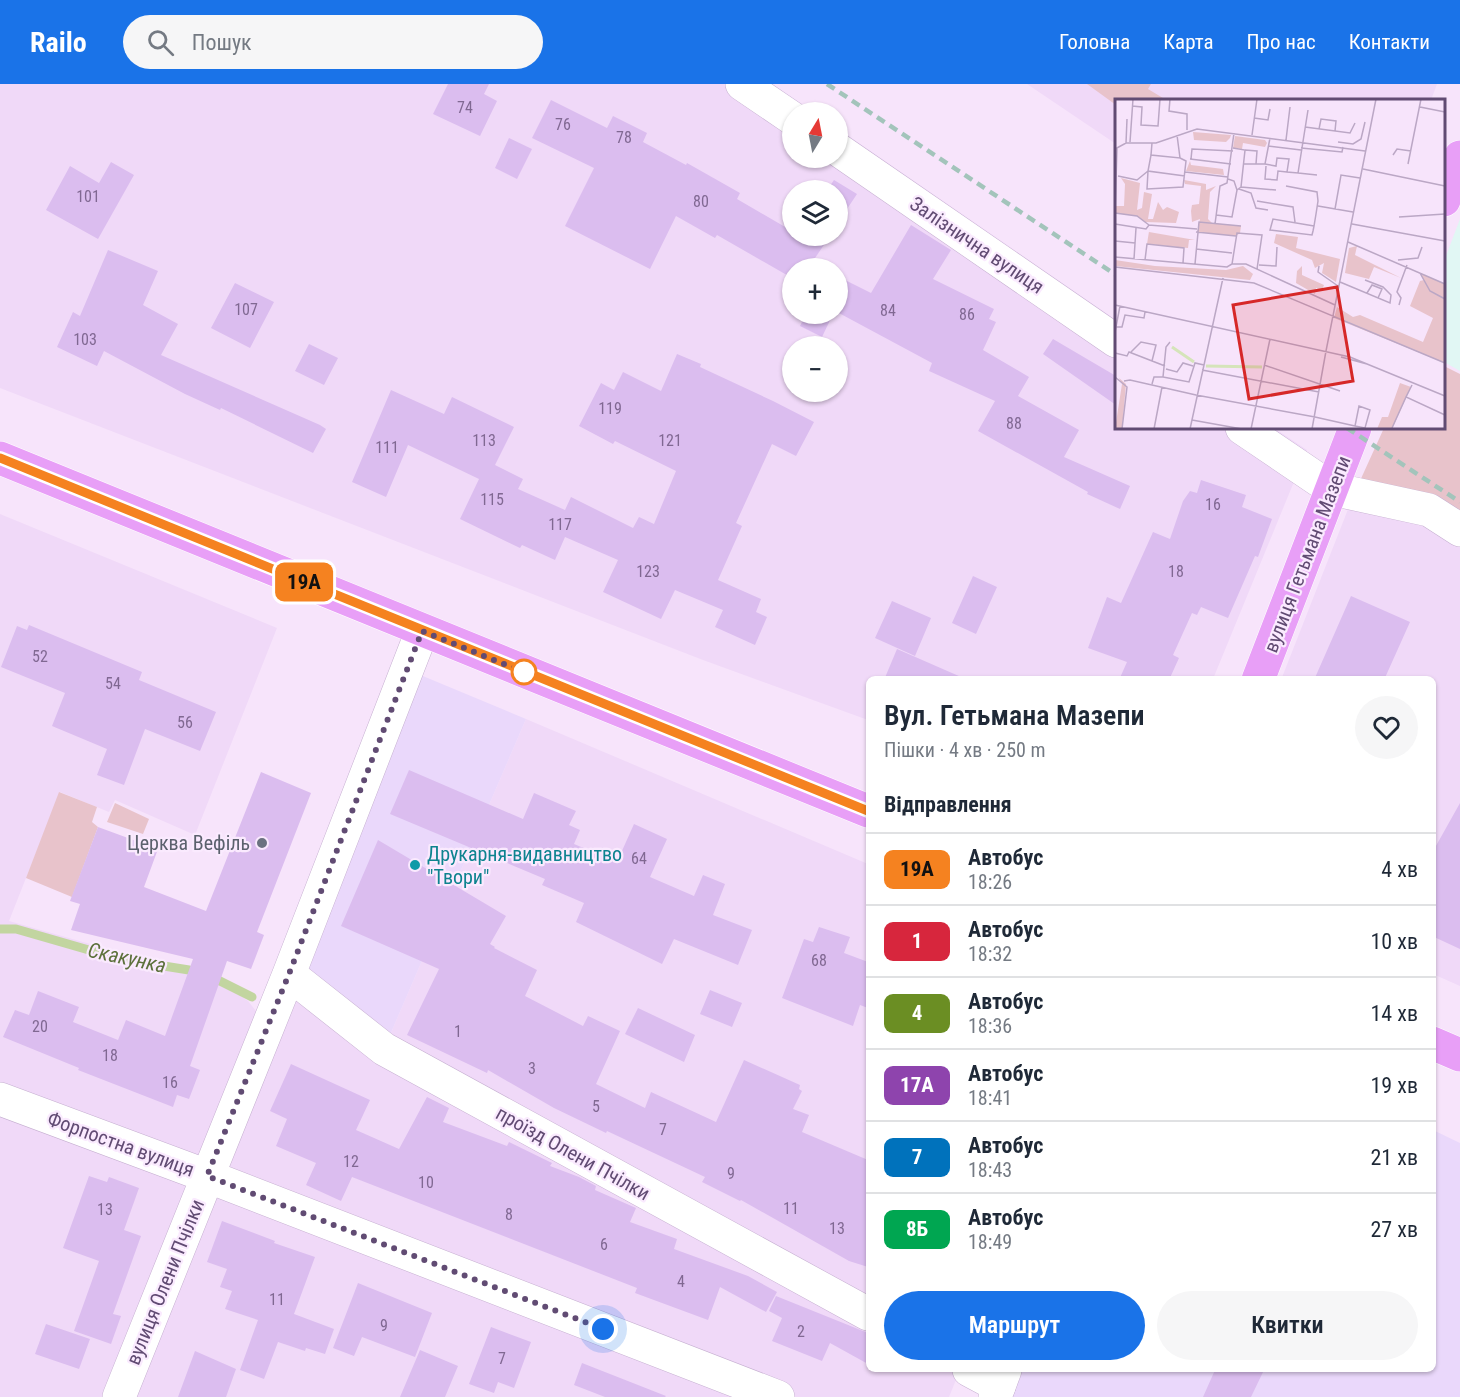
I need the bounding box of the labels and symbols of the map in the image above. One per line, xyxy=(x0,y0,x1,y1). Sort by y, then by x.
house number: 74 xyxy=(457,98,473,117)
inset map xyxy=(1115,99,1445,429)
north arrow xyxy=(782,102,848,168)
house number: 76 xyxy=(555,115,571,134)
house number: 78 xyxy=(616,128,632,147)
house number: 101 xyxy=(76,187,100,206)
street label: Залізнична вулиця xyxy=(905,191,1049,299)
house number: 80 xyxy=(693,192,709,211)
house number: 107 xyxy=(234,300,258,319)
house number: 84 xyxy=(880,301,896,320)
house number: 86 xyxy=(959,305,975,324)
house number: 103 xyxy=(73,330,97,349)
house number: 119 xyxy=(598,399,622,418)
house number: 88 xyxy=(1006,414,1022,433)
house number: 113 xyxy=(472,431,496,450)
house number: 121 xyxy=(658,431,682,450)
house number: 111 xyxy=(375,438,399,457)
street label: вулиця Гетьмана Мазепи xyxy=(1258,452,1356,656)
house number: 115 xyxy=(480,490,504,509)
house number: 16 xyxy=(1205,495,1221,514)
house number: 117 xyxy=(548,515,572,534)
line badge: 19А xyxy=(270,562,338,602)
house number: 123 xyxy=(636,562,660,581)
house number: 18 xyxy=(1168,562,1184,581)
house number: 52 xyxy=(32,647,48,666)
unlabelled marker xyxy=(511,659,537,685)
house number: 54 xyxy=(105,674,121,693)
house number: 56 xyxy=(177,713,193,732)
place label: Церква Вефіль xyxy=(127,831,250,855)
marker: Церква Вефіль xyxy=(255,836,269,850)
place label: Друкарня-видавництво "Твори" xyxy=(427,842,622,889)
house number: 64 xyxy=(631,849,647,868)
marker: Друкарня-видавництво "Твори" xyxy=(408,858,422,872)
water label: Скакунка xyxy=(86,938,168,978)
house number: 68 xyxy=(811,951,827,970)
house number: 20 xyxy=(32,1017,48,1036)
house number: 1 xyxy=(454,1022,462,1041)
house number: 18 xyxy=(102,1046,118,1065)
house number: 3 xyxy=(528,1059,536,1078)
house number: 16 xyxy=(162,1073,178,1092)
house number: 5 xyxy=(592,1097,600,1116)
street label: проїзд Олени Пчілки xyxy=(492,1101,654,1205)
street label: Форпостна вулиця xyxy=(44,1106,198,1182)
house number: 7 xyxy=(659,1120,667,1139)
house number: 12 xyxy=(343,1152,359,1171)
house number: 9 xyxy=(727,1164,735,1183)
house number: 10 xyxy=(418,1173,434,1192)
street label: вулиця Олени Пчілки xyxy=(121,1196,209,1368)
house number: 11 xyxy=(783,1199,799,1218)
house number: 13 xyxy=(97,1200,113,1219)
house number: 8 xyxy=(505,1205,513,1224)
house number: 13 xyxy=(829,1219,845,1238)
house number: 6 xyxy=(600,1235,608,1254)
house number: 4 xyxy=(677,1272,685,1291)
house number: 11 xyxy=(269,1290,285,1309)
your location xyxy=(588,1314,618,1344)
house number: 9 xyxy=(380,1316,388,1335)
house number: 2 xyxy=(797,1322,805,1341)
house number: 7 xyxy=(498,1349,506,1368)

